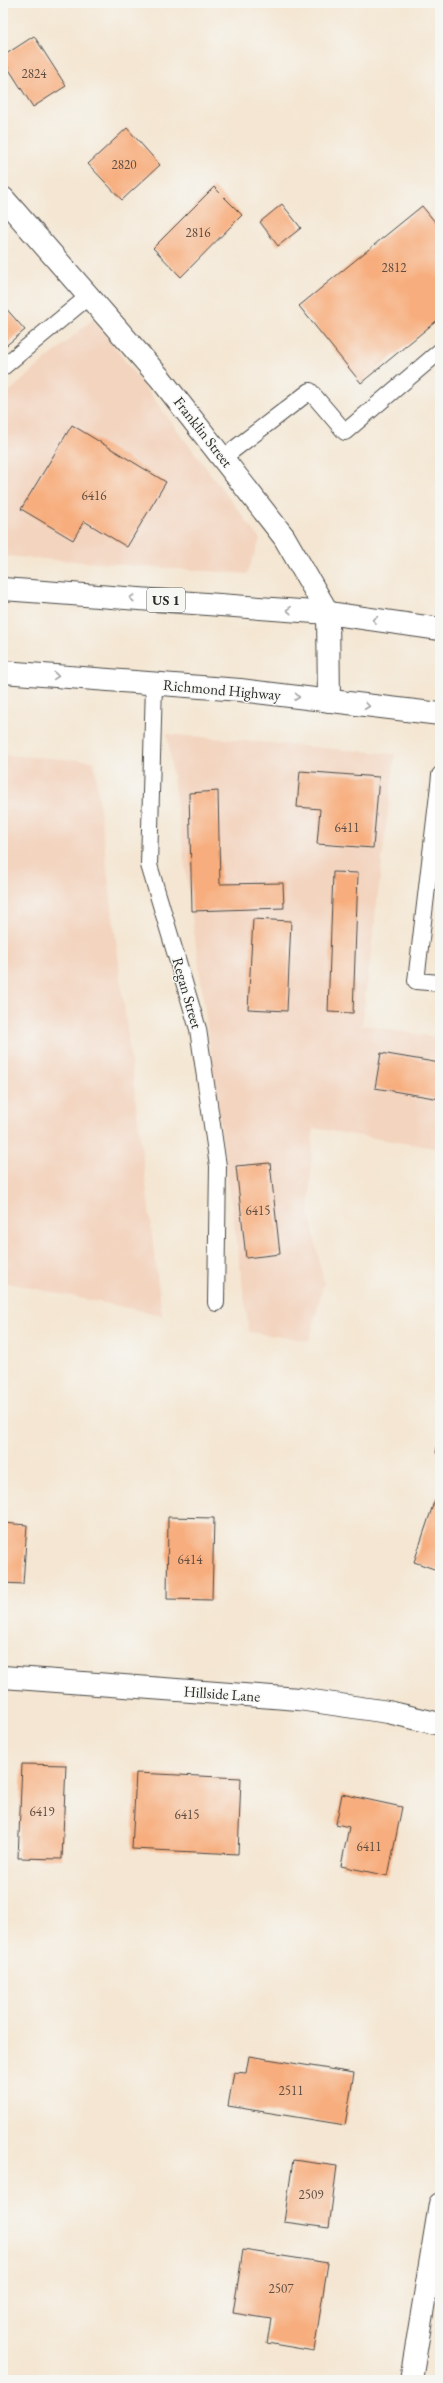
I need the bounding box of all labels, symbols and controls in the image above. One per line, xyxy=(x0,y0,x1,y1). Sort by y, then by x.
house number: 2824 xyxy=(22,65,47,82)
house number: 2820 xyxy=(112,156,136,173)
house number: 2816 xyxy=(186,224,210,241)
house number: 2812 xyxy=(382,259,407,276)
street label: Franklin Street xyxy=(170,392,237,471)
house number: 6416 xyxy=(82,487,106,504)
road number: US 1 xyxy=(147,588,185,612)
one-way arrow xyxy=(129,593,135,602)
one-way arrow xyxy=(286,605,292,614)
one-way arrow xyxy=(372,616,378,625)
one-way arrow xyxy=(53,671,59,680)
street label: Richmond Highway xyxy=(162,675,282,704)
one-way arrow xyxy=(294,692,300,701)
one-way arrow xyxy=(364,701,370,710)
house number: 6411 xyxy=(335,819,359,836)
street label: Regan Street xyxy=(168,955,207,1031)
house number: 6415 xyxy=(246,1202,270,1219)
house number: 6414 xyxy=(178,1551,203,1568)
street label: Hillside Lane xyxy=(183,1681,261,1706)
house number: 6419 xyxy=(30,1803,55,1820)
house number: 6415 xyxy=(175,1806,199,1823)
house number: 6411 xyxy=(357,1838,381,1855)
house number: 2511 xyxy=(279,2082,303,2099)
house number: 2509 xyxy=(299,2186,324,2203)
house number: 2507 xyxy=(269,2280,294,2297)

